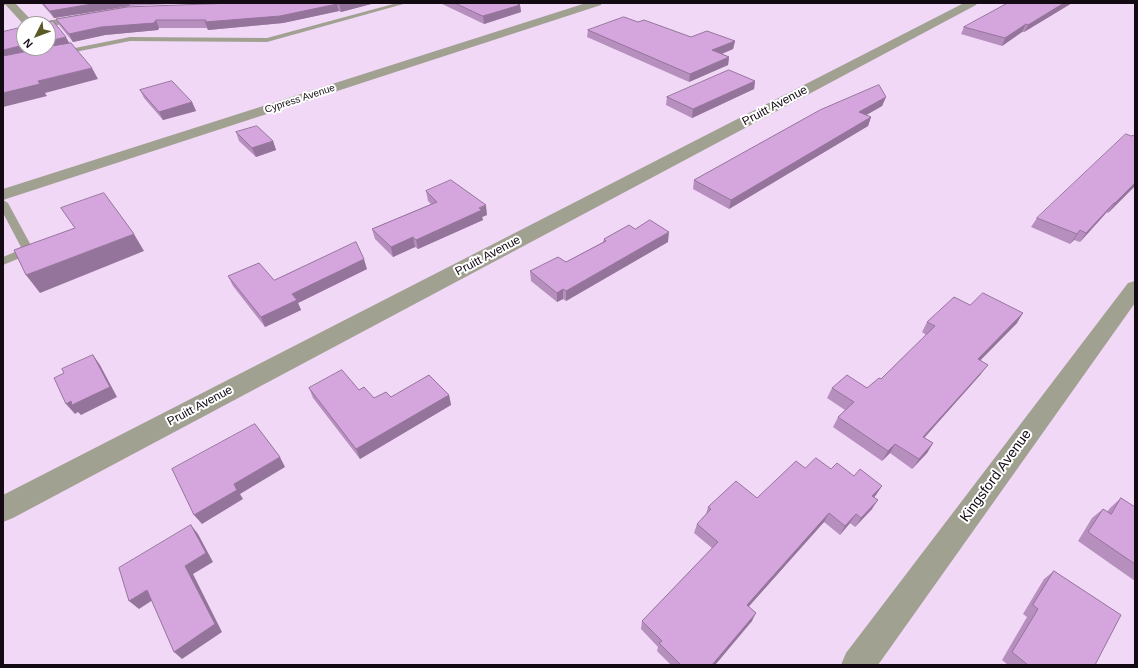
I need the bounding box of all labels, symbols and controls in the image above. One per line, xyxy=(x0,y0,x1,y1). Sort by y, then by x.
north arrow xyxy=(16,16,56,56)
text: N xyxy=(21,36,35,50)
street label: Cypress Avenue xyxy=(263,82,337,116)
street label: Pruitt Avenue xyxy=(740,83,810,129)
street label: Pruitt Avenue xyxy=(453,233,523,279)
street label: Pruitt Avenue xyxy=(165,383,235,429)
street label: Kingsford Avenue xyxy=(957,426,1035,526)

